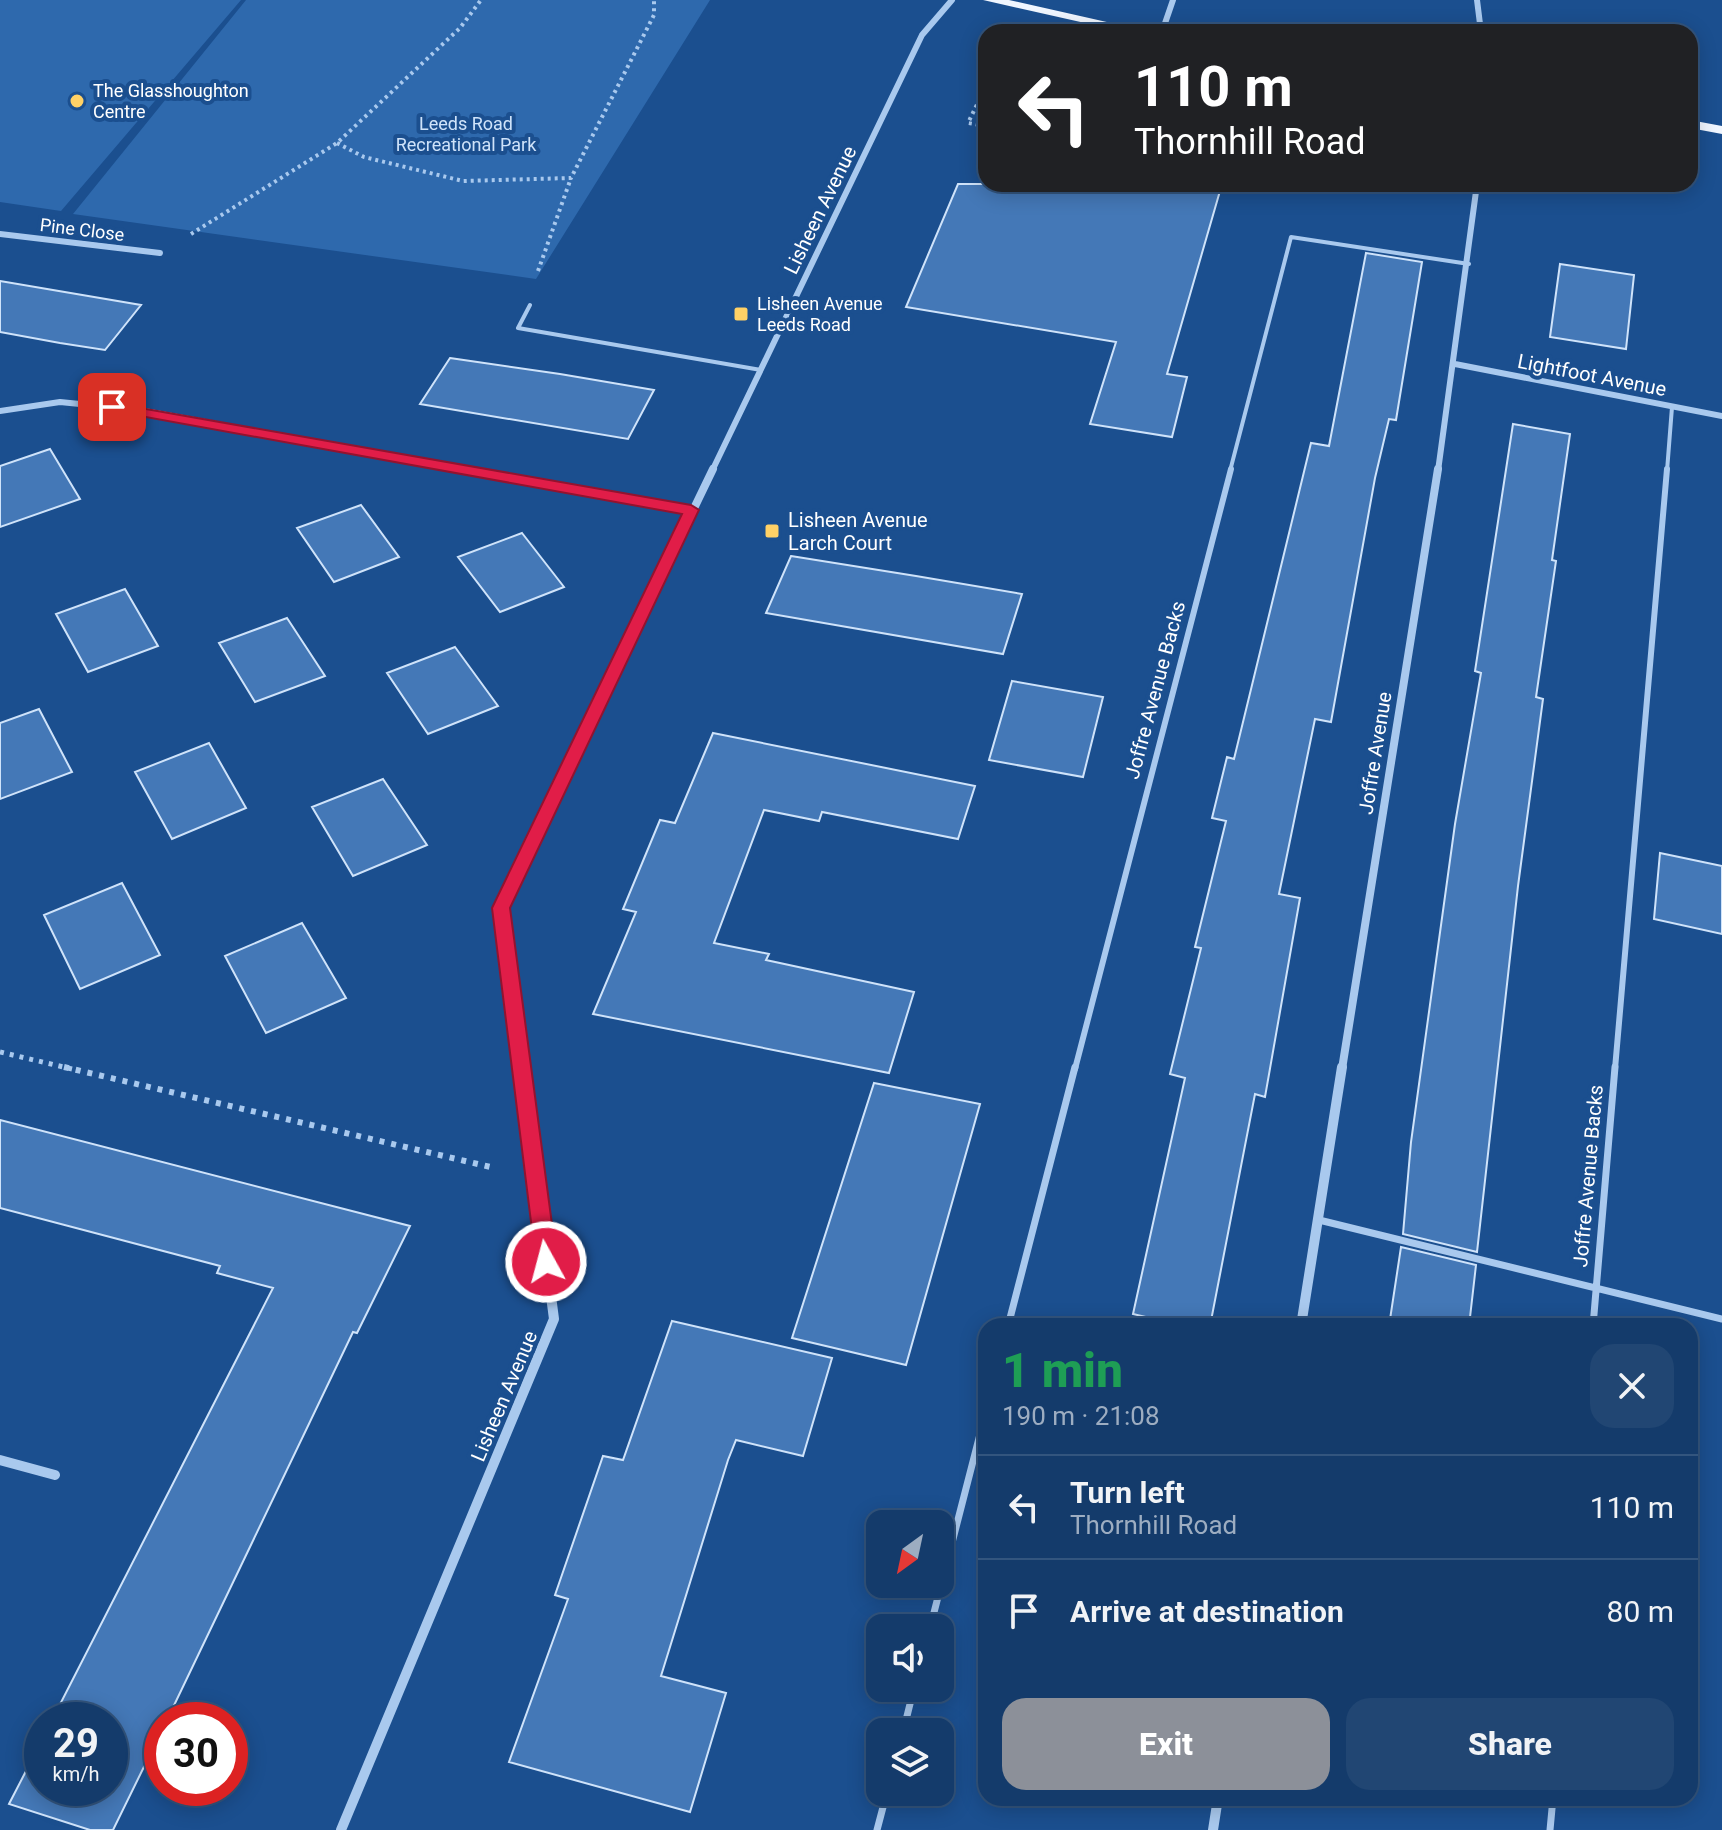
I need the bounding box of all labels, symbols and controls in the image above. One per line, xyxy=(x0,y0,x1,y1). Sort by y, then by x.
text: 110 m xyxy=(1134,54,1293,120)
icon: left xyxy=(1002,56,1106,160)
place label: The Glasshoughton Centre xyxy=(93,80,249,122)
marker: The Glasshoughton Centre xyxy=(68,92,86,110)
park label: Leeds Road Recreational Park xyxy=(396,113,537,155)
text: Thornhill Road xyxy=(1134,121,1366,163)
street label: Lisheen Avenue xyxy=(779,142,861,278)
street label: Pine Close xyxy=(39,214,125,245)
place label: Lisheen Avenue Leeds Road xyxy=(757,293,883,335)
marker: Lisheen Avenue Leeds Road xyxy=(732,305,750,323)
street label: Lightfoot Avenue xyxy=(1516,349,1668,401)
pin xyxy=(78,373,146,441)
icon: arrive xyxy=(90,385,134,429)
place label: Lisheen Avenue Larch Court xyxy=(788,508,928,555)
marker: Lisheen Avenue Larch Court xyxy=(763,522,781,540)
street label: Joffre Avenue Backs xyxy=(1120,598,1190,782)
street label: Joffre Avenue xyxy=(1353,690,1397,816)
street label: Joffre Avenue Backs xyxy=(1568,1084,1608,1268)
position arrow xyxy=(504,1220,588,1304)
street label: Lisheen Avenue xyxy=(466,1327,542,1465)
text: 1 min xyxy=(1002,1342,1123,1399)
button: close xyxy=(1590,1344,1674,1428)
text: 190 m · 21:08 xyxy=(1002,1401,1160,1431)
text: Turn left xyxy=(1070,1475,1185,1510)
icon: left xyxy=(1002,1485,1046,1529)
text: 110 m xyxy=(1590,1490,1674,1525)
north arrow xyxy=(866,1510,954,1598)
map controls xyxy=(866,1510,954,1806)
text: Thornhill Road xyxy=(1070,1510,1237,1540)
icon: arrive xyxy=(1002,1589,1046,1633)
text: Arrive at destination xyxy=(1070,1594,1344,1629)
text: 80 m xyxy=(1607,1594,1674,1629)
button: sound xyxy=(866,1614,954,1702)
button: Exit xyxy=(1002,1698,1330,1790)
button: Share xyxy=(1346,1698,1674,1790)
speed limit sign: 30 xyxy=(144,1702,248,1806)
button: layers xyxy=(866,1718,954,1806)
text: 29 xyxy=(53,1720,99,1767)
text: km/h xyxy=(53,1762,99,1786)

